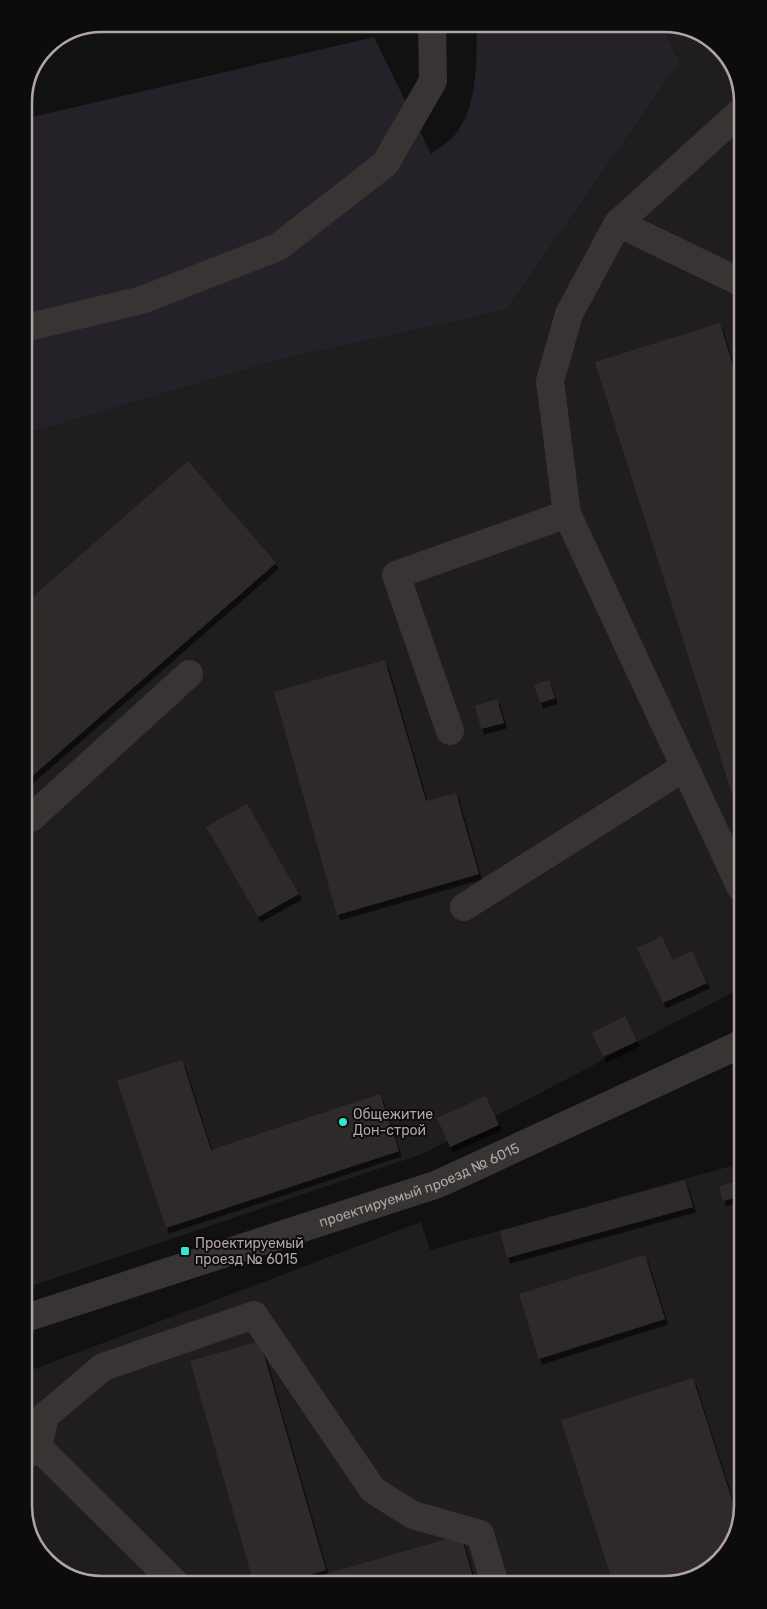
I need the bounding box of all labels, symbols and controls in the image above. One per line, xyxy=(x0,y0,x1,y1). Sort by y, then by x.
place label: Общежитие Дон-строй xyxy=(353,1106,433,1139)
marker: Общежитие Дон-строй xyxy=(337,1116,349,1128)
street label: проектируемый проезд № 6015 xyxy=(317,1140,522,1231)
place label: Проектируемый проезд № 6015 xyxy=(195,1235,304,1268)
marker: Проектируемый проезд № 6015 xyxy=(179,1245,191,1257)

